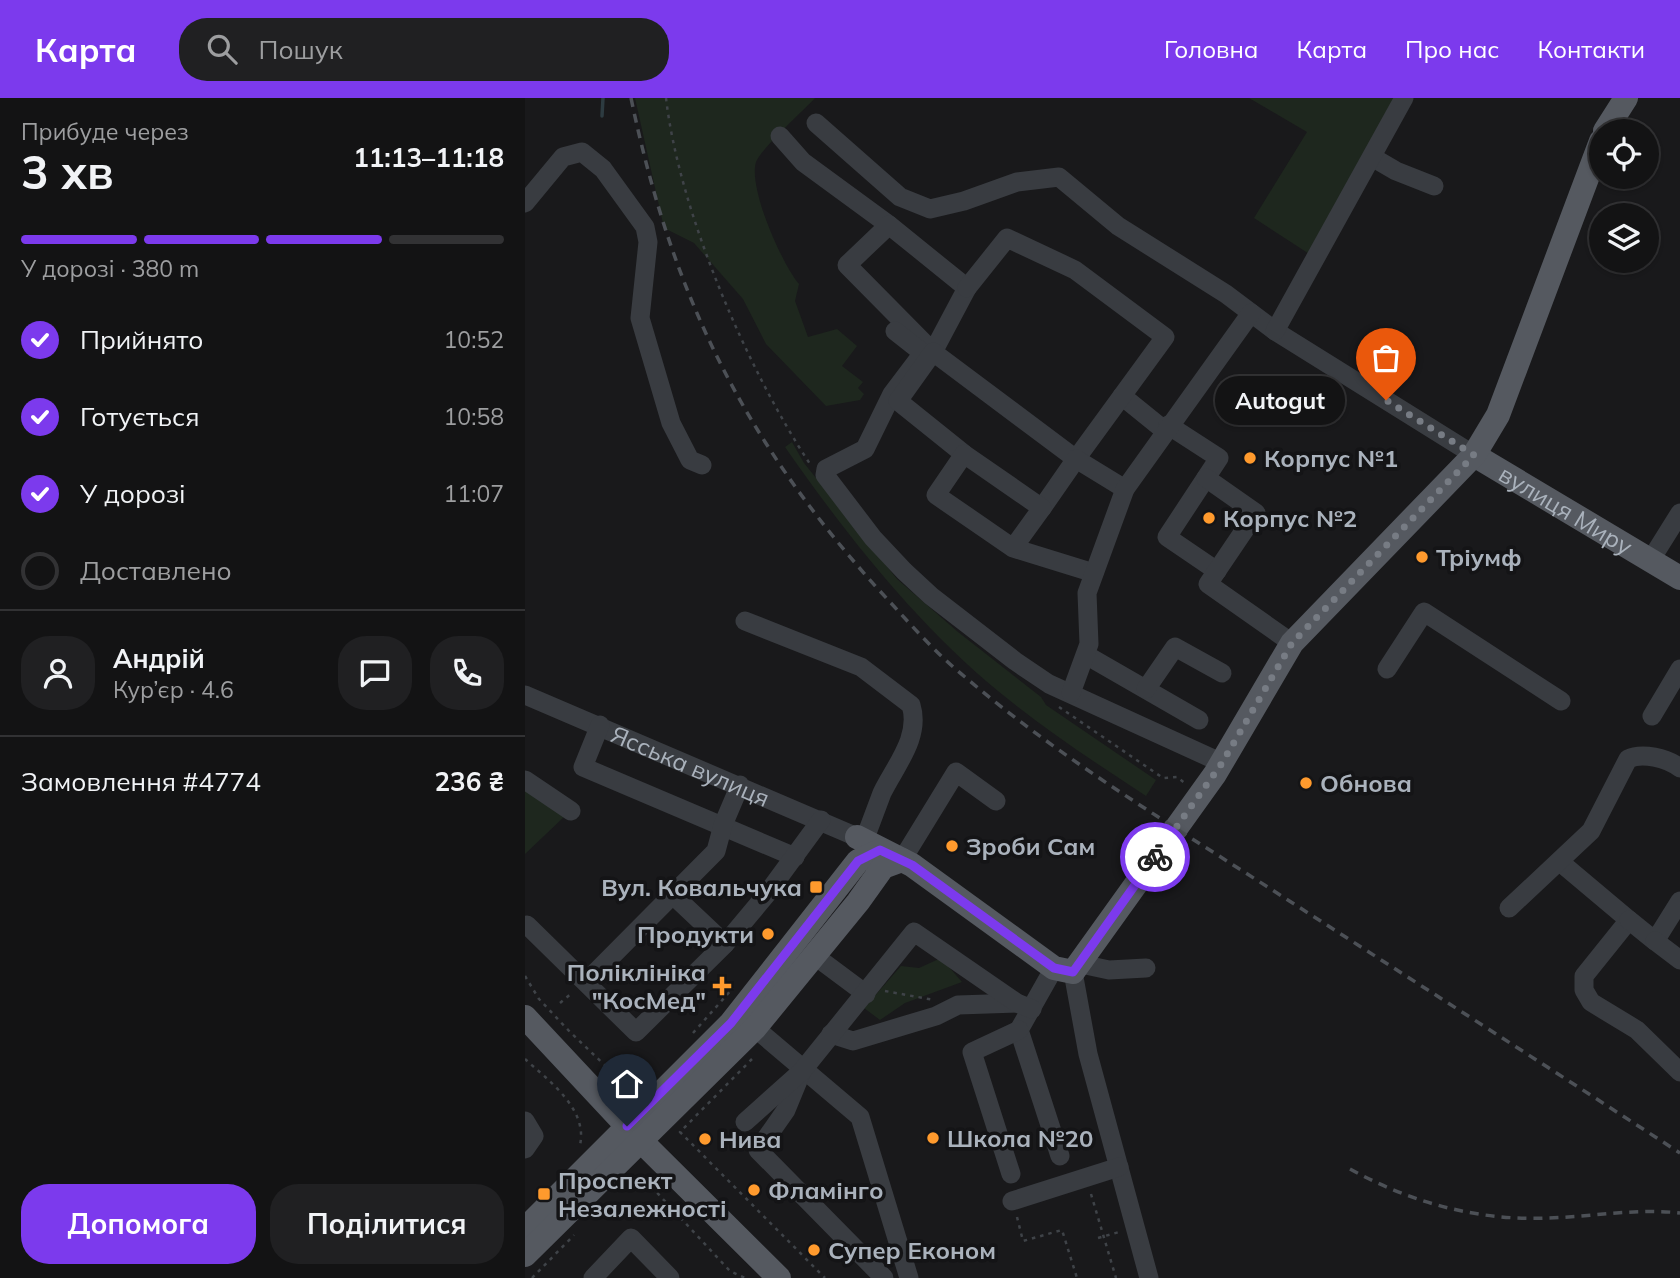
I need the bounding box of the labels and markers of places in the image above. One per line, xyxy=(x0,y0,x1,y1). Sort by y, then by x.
pin xyxy=(1356,328,1416,400)
callout: Autogut xyxy=(1215,376,1344,424)
place label: Корпус №1 xyxy=(1264,443,1398,473)
marker: Корпус №1 xyxy=(1242,450,1258,466)
place label: Корпус №2 xyxy=(1223,503,1357,533)
marker: Корпус №2 xyxy=(1201,510,1217,526)
place label: Тріумф xyxy=(1436,542,1522,572)
marker: Тріумф xyxy=(1414,549,1430,565)
place label: Обнова xyxy=(1320,768,1412,798)
marker: Обнова xyxy=(1298,775,1314,791)
place label: Зроби Сам xyxy=(966,831,1095,861)
marker: Зроби Сам xyxy=(944,838,960,854)
place label: Вул. Ковальчука xyxy=(601,872,802,902)
marker: Вул. Ковальчука xyxy=(808,879,824,895)
place label: Продукти xyxy=(637,919,754,949)
marker: Продукти xyxy=(760,926,776,942)
place label: Поліклініка "КосМед" xyxy=(567,957,706,1015)
marker: Поліклініка "КосМед" xyxy=(712,976,732,996)
pin xyxy=(597,1054,657,1126)
place label: Школа №20 xyxy=(947,1123,1093,1153)
place label: Нива xyxy=(719,1124,781,1154)
marker: Школа №20 xyxy=(925,1130,941,1146)
marker: Нива xyxy=(697,1131,713,1147)
place label: Проспект Незалежності xyxy=(558,1165,727,1223)
place label: Фламінго xyxy=(768,1175,884,1205)
marker: Фламінго xyxy=(746,1182,762,1198)
marker: Проспект Незалежності xyxy=(536,1186,552,1202)
place label: Супер Економ xyxy=(828,1235,996,1265)
marker: Супер Економ xyxy=(806,1242,822,1258)

